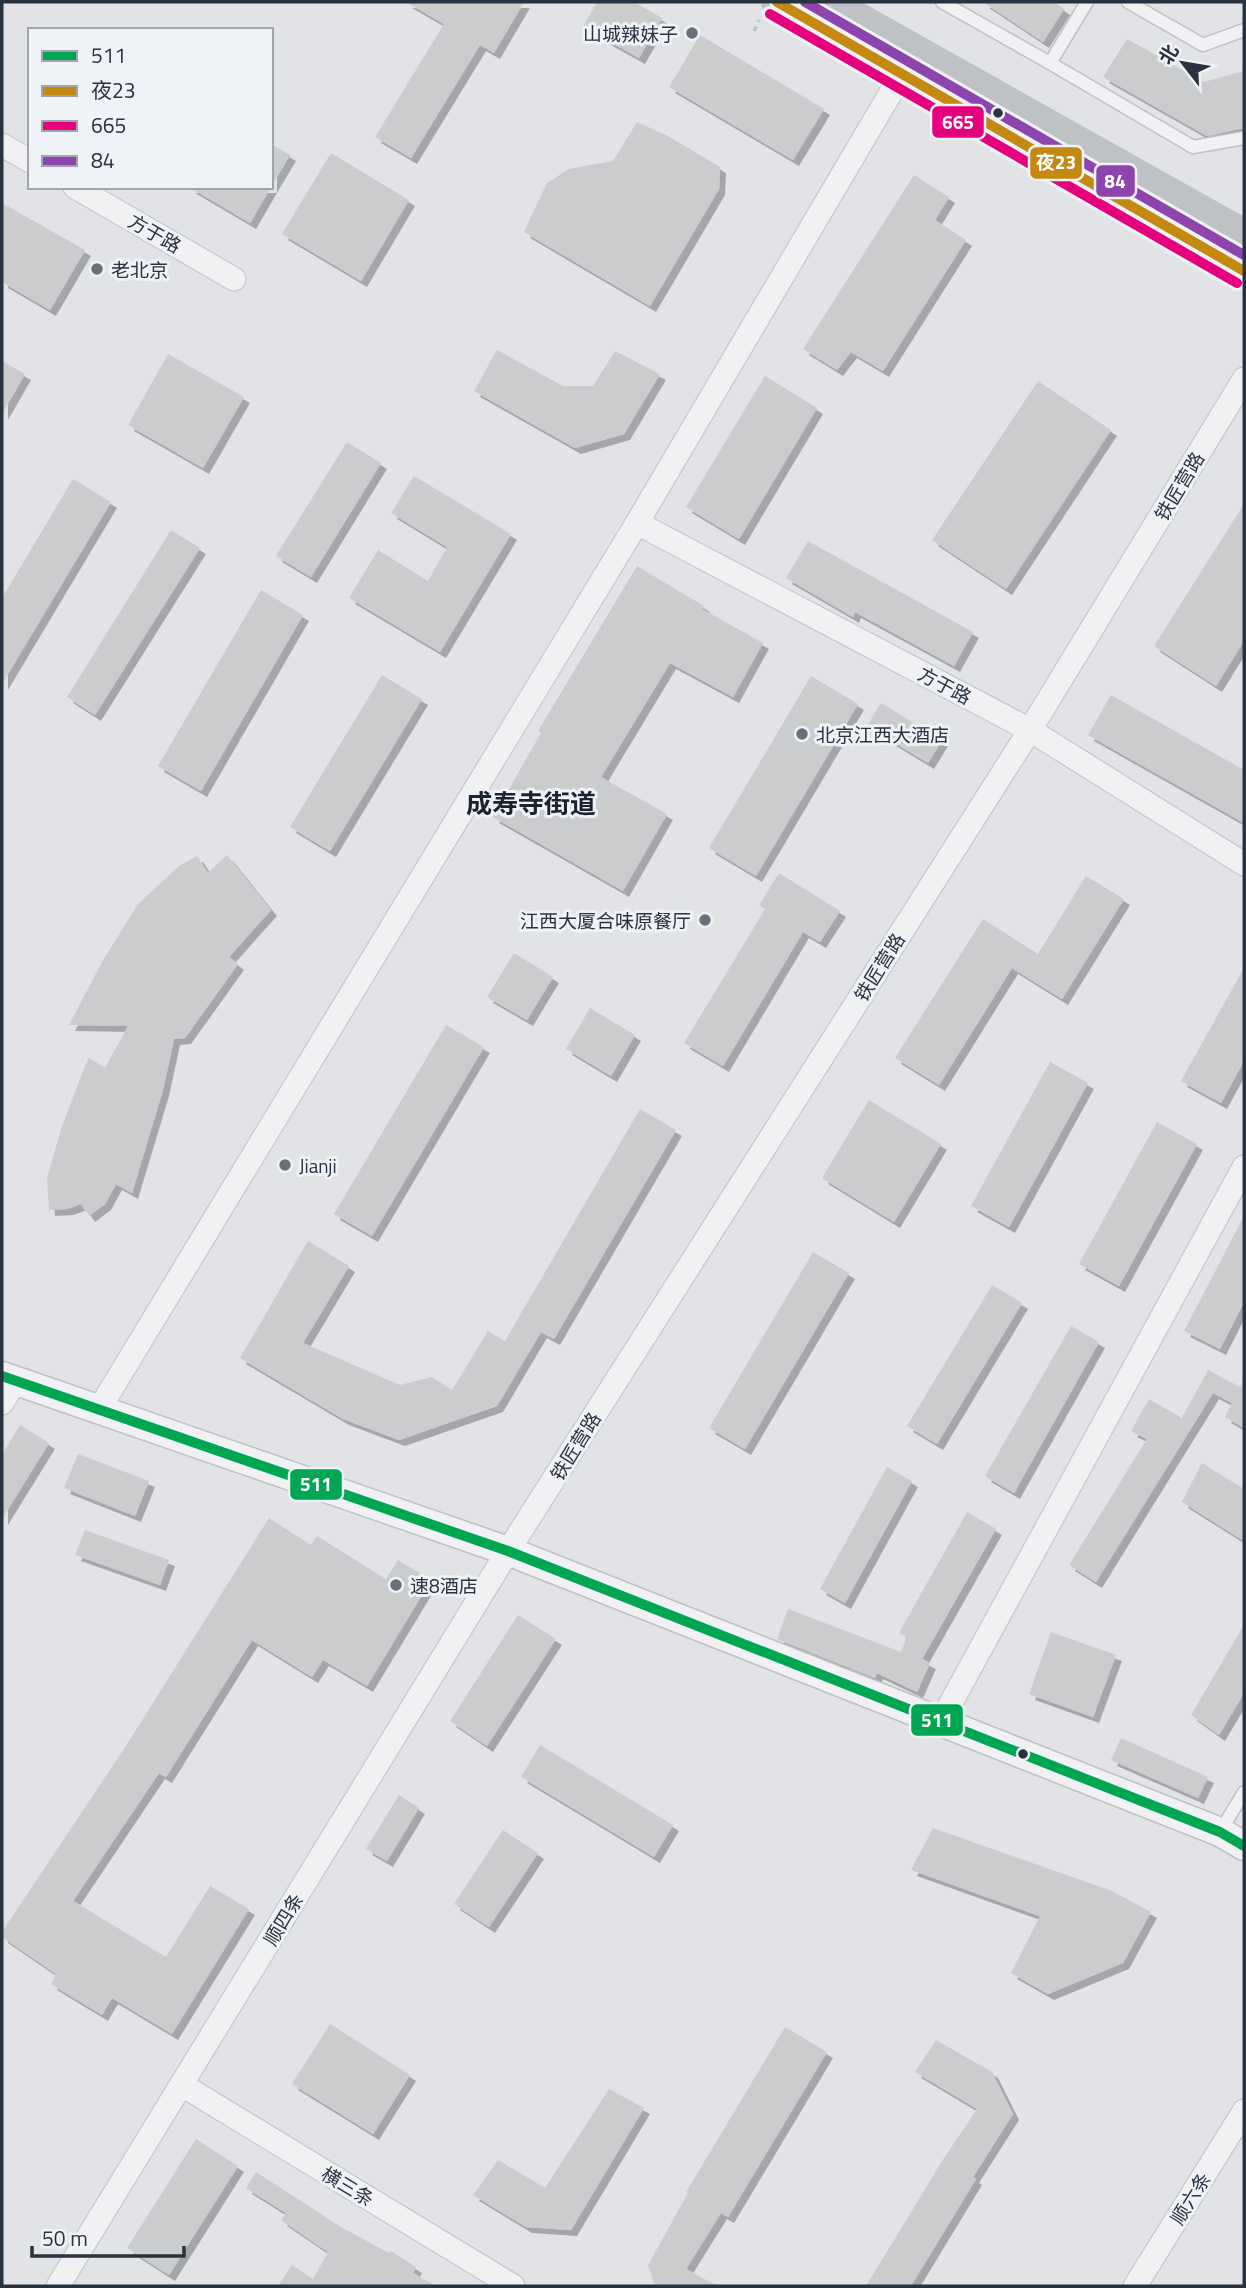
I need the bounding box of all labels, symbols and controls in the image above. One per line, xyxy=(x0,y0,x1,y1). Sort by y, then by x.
place label: 山城辣妹子 xyxy=(583,19,678,48)
marker: 山城辣妹子 xyxy=(684,25,700,41)
legend xyxy=(28,28,273,189)
north arrow xyxy=(1148,28,1218,98)
text: 北 xyxy=(1151,38,1185,70)
text: 511 xyxy=(91,39,126,71)
text: 夜23 xyxy=(91,74,136,106)
line badge: 665 xyxy=(931,105,985,139)
unlabelled marker xyxy=(991,106,1005,120)
text: 665 xyxy=(942,107,974,136)
text: 665 xyxy=(91,109,126,141)
text: 84 xyxy=(91,144,115,176)
line badge: 夜23 xyxy=(1029,146,1083,180)
text: 夜23 xyxy=(1036,147,1076,176)
line badge: 84 xyxy=(1095,164,1136,198)
text: 84 xyxy=(1104,166,1126,195)
street label: 方于路 xyxy=(123,206,187,260)
place label: 老北京 xyxy=(111,255,168,284)
marker: 老北京 xyxy=(89,261,105,277)
street label: 铁匠营路 xyxy=(1147,446,1211,526)
street label: 方于路 xyxy=(913,659,977,711)
place label: 北京江西大酒店 xyxy=(816,720,949,749)
marker: 北京江西大酒店 xyxy=(794,726,810,742)
district label: 成寿寺街道 xyxy=(466,784,596,823)
place label: 江西大厦合味原餐厅 xyxy=(520,906,691,935)
marker: 江西大厦合味原餐厅 xyxy=(697,912,713,928)
street label: 铁匠营路 xyxy=(847,927,911,1007)
place label: Jianji xyxy=(299,1151,337,1180)
marker: Jianji xyxy=(277,1157,293,1173)
street label: 铁匠营路 xyxy=(543,1406,607,1486)
line badge: 511 xyxy=(289,1468,343,1501)
text: 511 xyxy=(300,1469,332,1498)
place label: 速8酒店 xyxy=(410,1571,478,1600)
marker: 速8酒店 xyxy=(388,1577,404,1593)
line badge: 511 xyxy=(910,1703,964,1737)
text: 511 xyxy=(921,1705,953,1734)
unlabelled marker xyxy=(1016,1747,1030,1761)
street label: 顺四条 xyxy=(256,1887,310,1951)
street label: 横三条 xyxy=(316,2159,380,2213)
street label: 顺六条 xyxy=(1163,2166,1217,2230)
scale bar xyxy=(32,2214,184,2258)
text: 50 m xyxy=(42,2222,88,2254)

